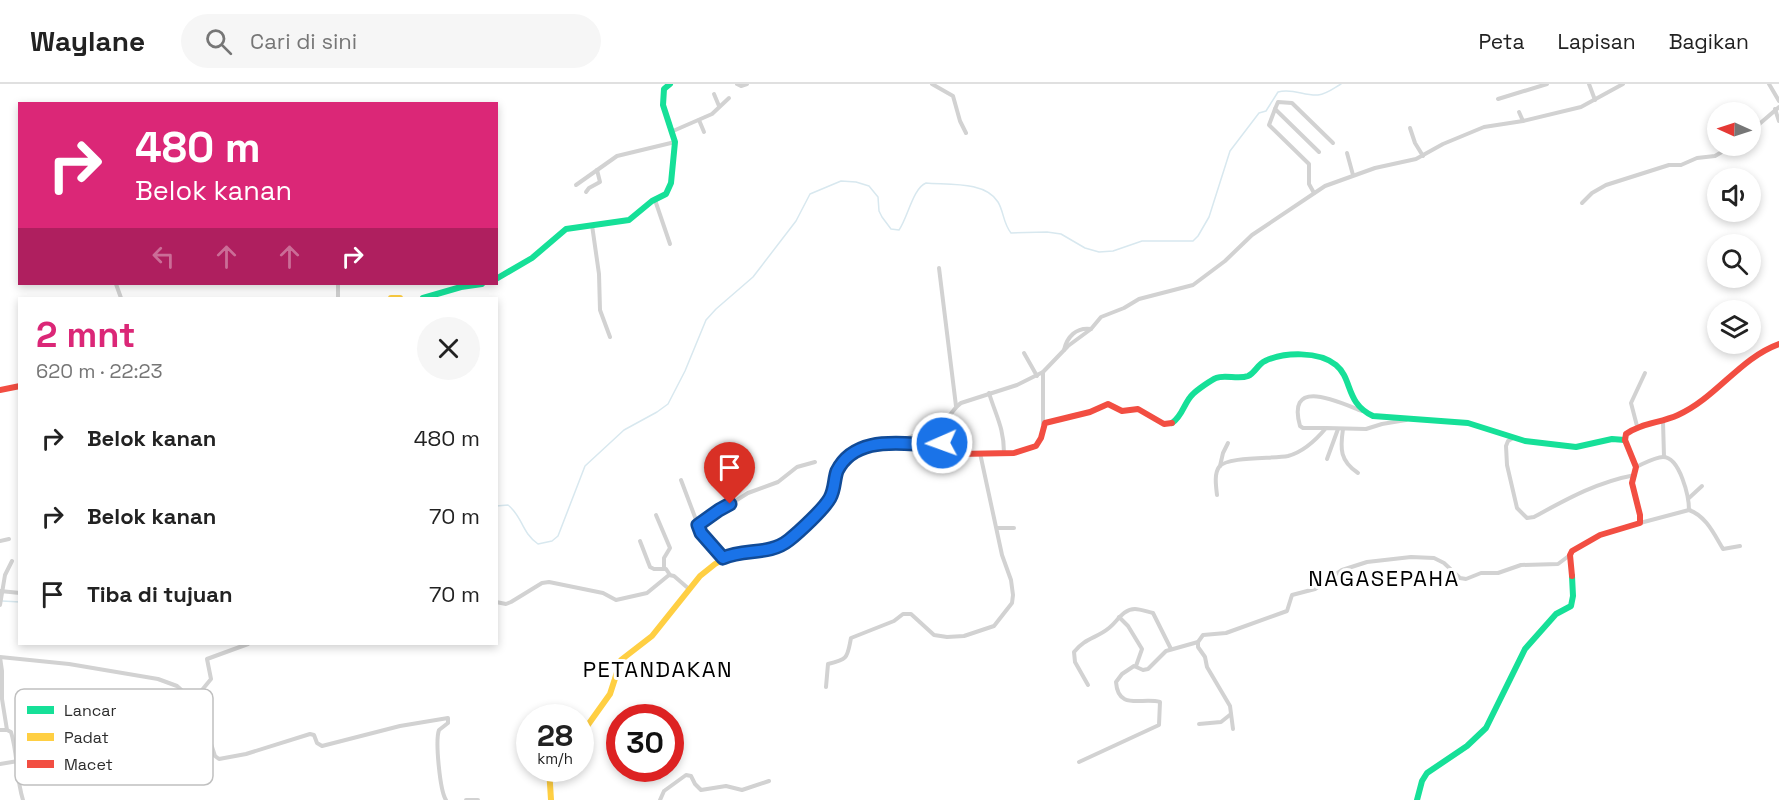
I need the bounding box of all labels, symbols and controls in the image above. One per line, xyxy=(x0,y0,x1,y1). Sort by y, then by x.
search box xyxy=(181,14,601,68)
text: Waylane xyxy=(30,23,145,59)
icon: search xyxy=(202,25,235,58)
text: Cari di sini xyxy=(250,27,357,55)
text: Peta xyxy=(1479,28,1525,55)
text: Lapisan xyxy=(1558,28,1636,55)
text: Bagikan xyxy=(1669,28,1749,55)
north arrow xyxy=(1707,102,1761,156)
map controls xyxy=(1707,102,1761,354)
text: 480 m xyxy=(135,121,261,174)
icon: right xyxy=(36,126,114,204)
button: sound xyxy=(1707,168,1761,222)
text: Belok kanan xyxy=(135,173,292,208)
button: search xyxy=(1707,234,1761,288)
icon: left xyxy=(147,240,180,273)
icon: ahead xyxy=(210,240,243,273)
icon: ahead xyxy=(273,240,306,273)
icon: right xyxy=(336,240,369,273)
button: layers xyxy=(1707,300,1761,354)
text: 2 mnt xyxy=(36,312,135,358)
button: close xyxy=(417,317,480,380)
text: 620 m · 22:23 xyxy=(36,358,163,384)
position arrow xyxy=(910,411,974,475)
icon: right xyxy=(36,422,69,455)
text: Belok kanan xyxy=(87,424,216,452)
text: 480 m xyxy=(414,424,480,452)
pin xyxy=(704,442,755,504)
icon: arrive xyxy=(713,451,746,484)
icon: right xyxy=(36,500,69,533)
text: Belok kanan xyxy=(87,502,216,530)
text: 70 m xyxy=(429,502,480,530)
district label: NAGASEPAHA xyxy=(1308,564,1460,592)
icon: arrive xyxy=(36,578,69,611)
text: Tiba di tujuan xyxy=(87,580,233,608)
text: 70 m xyxy=(429,580,480,608)
district label: PETANDAKAN xyxy=(583,655,733,683)
legend xyxy=(15,689,213,785)
text: Lancar xyxy=(64,700,117,721)
speed limit sign: 30 xyxy=(606,704,684,782)
text: 28 xyxy=(537,716,573,755)
text: Padat xyxy=(64,727,109,748)
text: km/h xyxy=(537,749,573,768)
text: Macet xyxy=(64,754,113,775)

